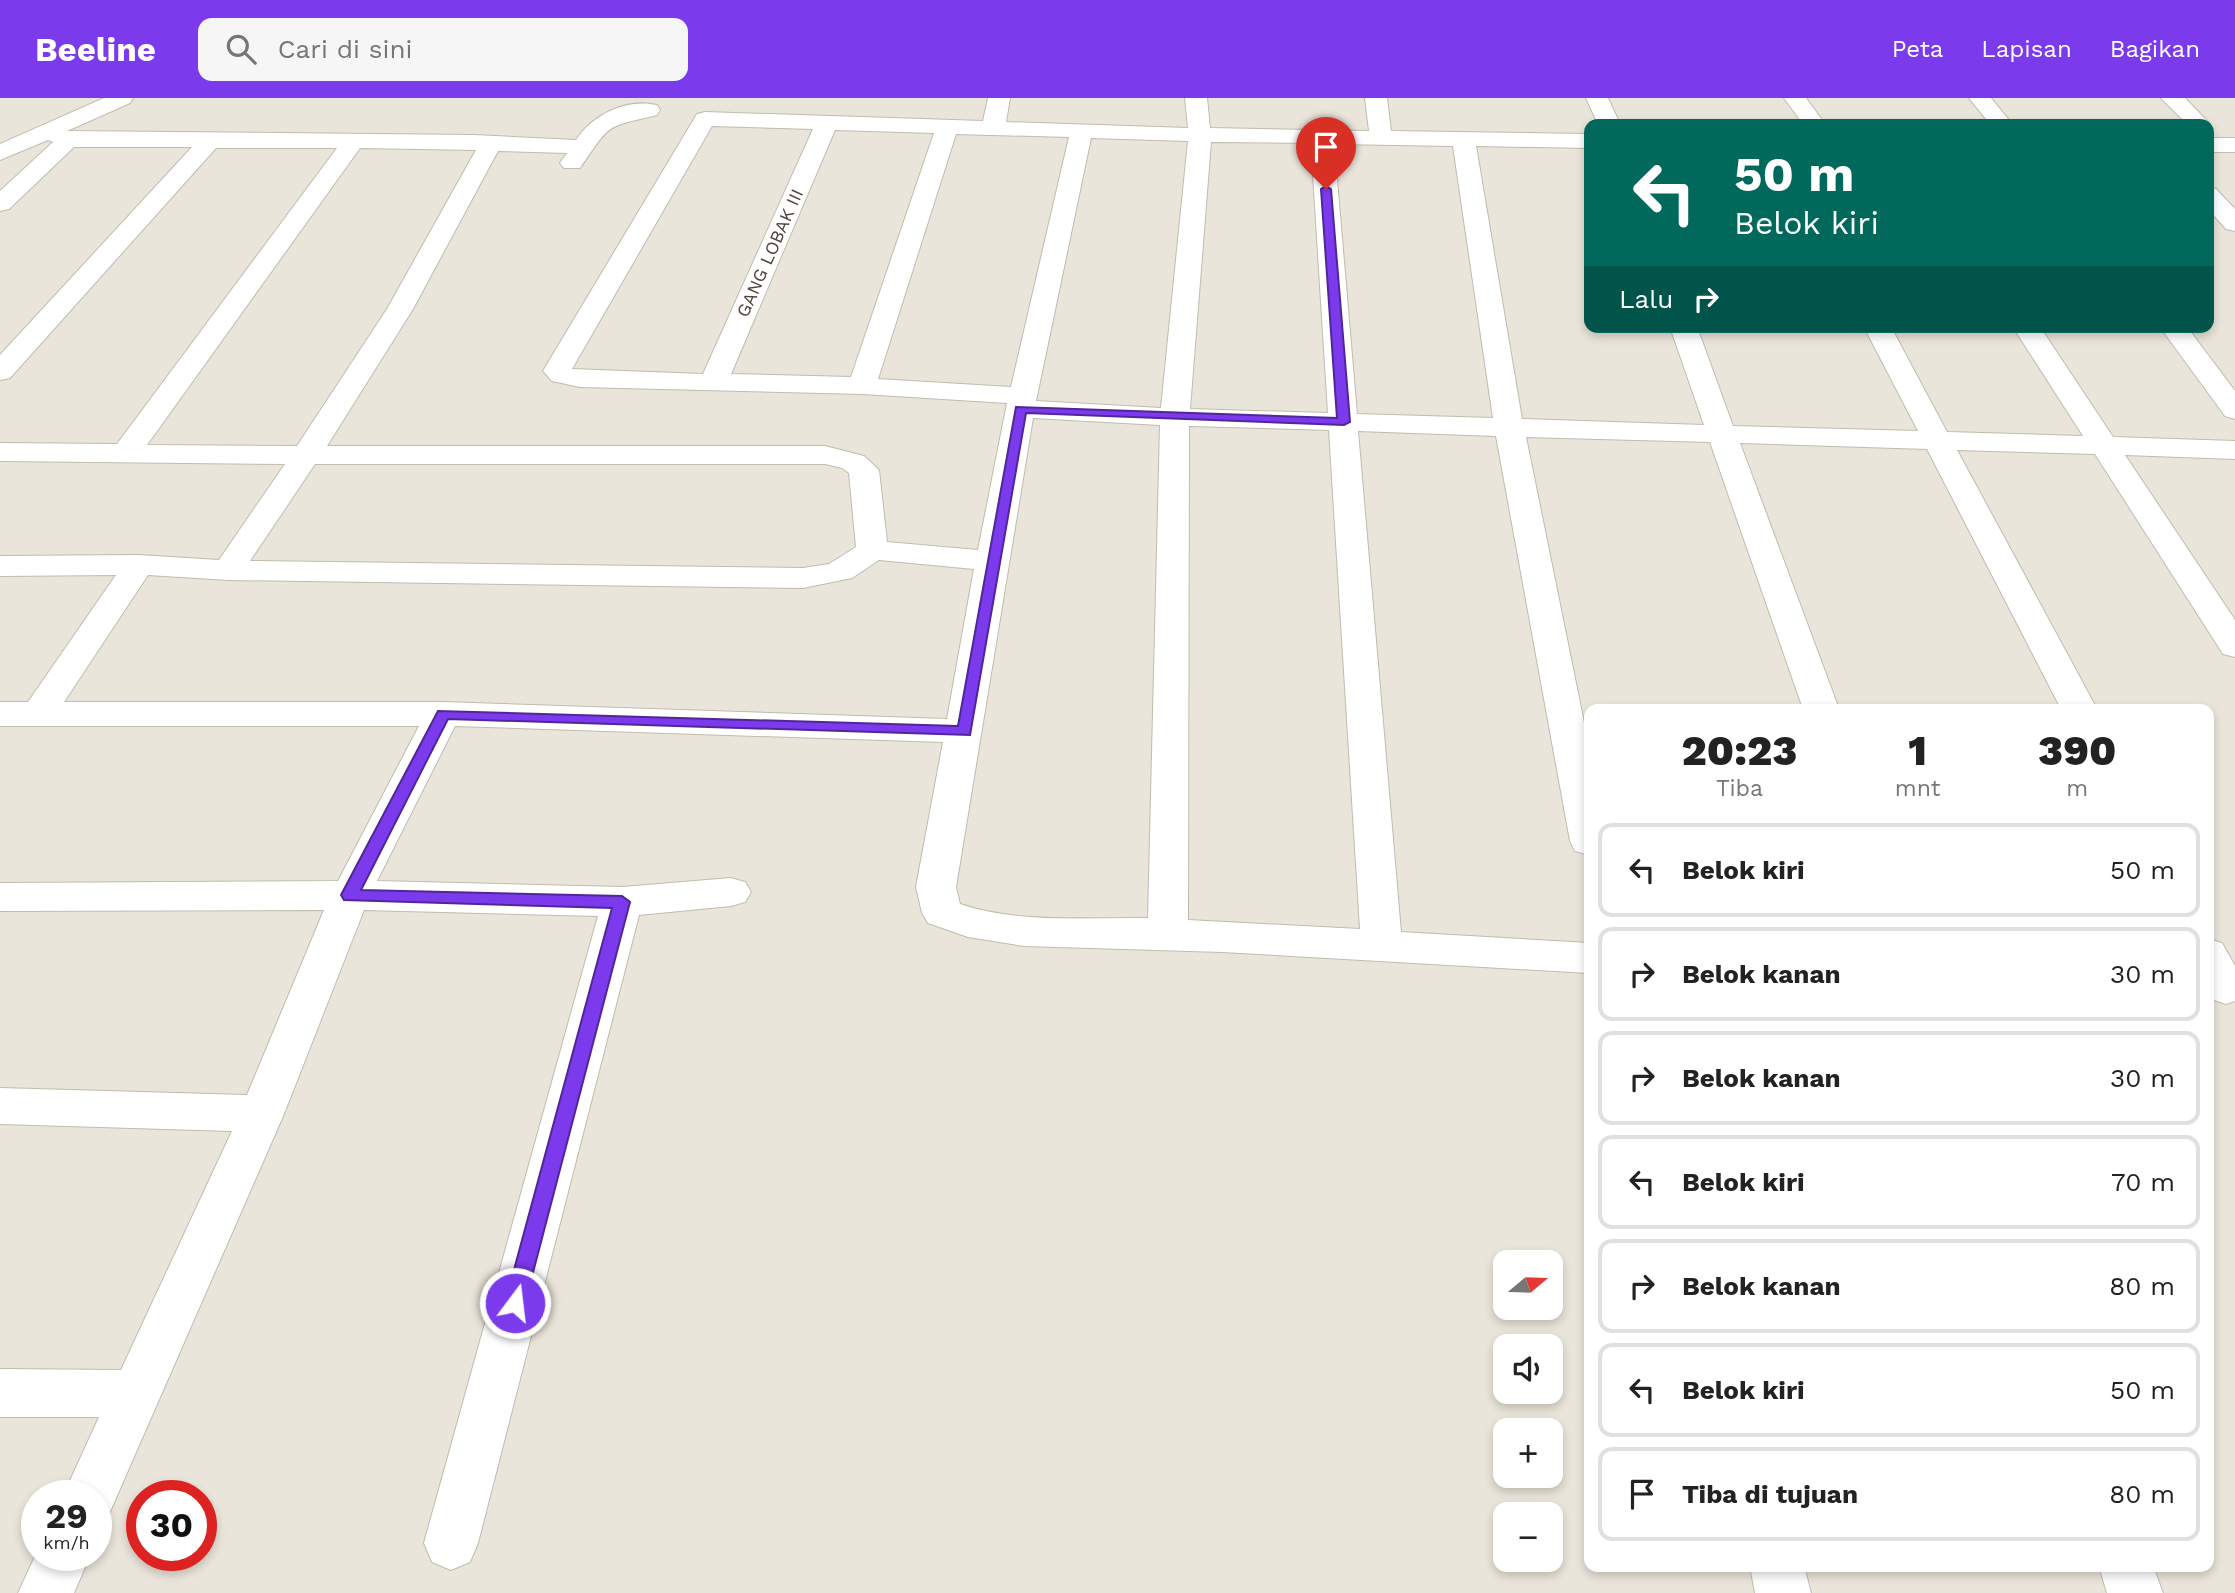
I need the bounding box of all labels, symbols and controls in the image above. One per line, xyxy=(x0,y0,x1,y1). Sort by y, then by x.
search box xyxy=(198,18,688,81)
text: Beeline xyxy=(35,30,156,69)
icon: search xyxy=(222,30,260,68)
text: Cari di sini xyxy=(278,34,412,64)
text: Peta xyxy=(1892,35,1943,63)
text: Lapisan xyxy=(1981,35,2072,63)
text: Bagikan xyxy=(2110,35,2200,63)
pin xyxy=(1296,117,1356,189)
icon: arrive xyxy=(1307,128,1345,166)
text: 50 m xyxy=(1734,145,1854,203)
icon: left xyxy=(1619,147,1710,238)
street label: GANG LOBAK III xyxy=(732,185,807,320)
text: Belok kiri xyxy=(1734,204,1879,242)
icon: right xyxy=(1687,280,1725,318)
text: Lalu xyxy=(1619,284,1673,314)
text: 20:23 xyxy=(1682,726,1797,775)
text: 1 xyxy=(1908,726,1927,775)
text: 390 xyxy=(2038,726,2116,775)
text: Tiba xyxy=(1716,775,1763,802)
text: mnt xyxy=(1895,775,1941,802)
text: m xyxy=(2066,775,2088,802)
icon: left xyxy=(1623,851,1661,889)
text: Belok kiri xyxy=(1682,855,1805,885)
text: 50 m xyxy=(2110,855,2175,885)
icon: right xyxy=(1623,955,1661,993)
text: Belok kanan xyxy=(1682,959,1841,989)
text: 30 m xyxy=(2110,959,2175,989)
icon: right xyxy=(1623,1059,1661,1097)
text: Belok kanan xyxy=(1682,1063,1841,1093)
text: 30 m xyxy=(2110,1063,2175,1093)
icon: left xyxy=(1623,1163,1661,1201)
text: Belok kiri xyxy=(1682,1167,1805,1197)
text: 70 m xyxy=(2111,1167,2175,1197)
north arrow xyxy=(1493,1250,1563,1320)
map controls xyxy=(1493,1250,1563,1572)
position arrow xyxy=(478,1266,552,1340)
icon: right xyxy=(1623,1267,1661,1305)
text: Belok kanan xyxy=(1682,1271,1841,1301)
text: 80 m xyxy=(2109,1271,2175,1301)
button: sound xyxy=(1493,1334,1563,1404)
icon: left xyxy=(1623,1371,1661,1409)
text: Belok kiri xyxy=(1682,1375,1805,1405)
text: 50 m xyxy=(2110,1375,2175,1405)
button: + xyxy=(1493,1418,1563,1488)
icon: arrive xyxy=(1623,1475,1661,1513)
text: Tiba di tujuan xyxy=(1682,1479,1858,1509)
text: 80 m xyxy=(2109,1479,2175,1509)
speed limit sign: 30 xyxy=(126,1480,217,1571)
text: 29 xyxy=(45,1495,88,1537)
button: − xyxy=(1493,1502,1563,1572)
text: km/h xyxy=(43,1532,90,1553)

